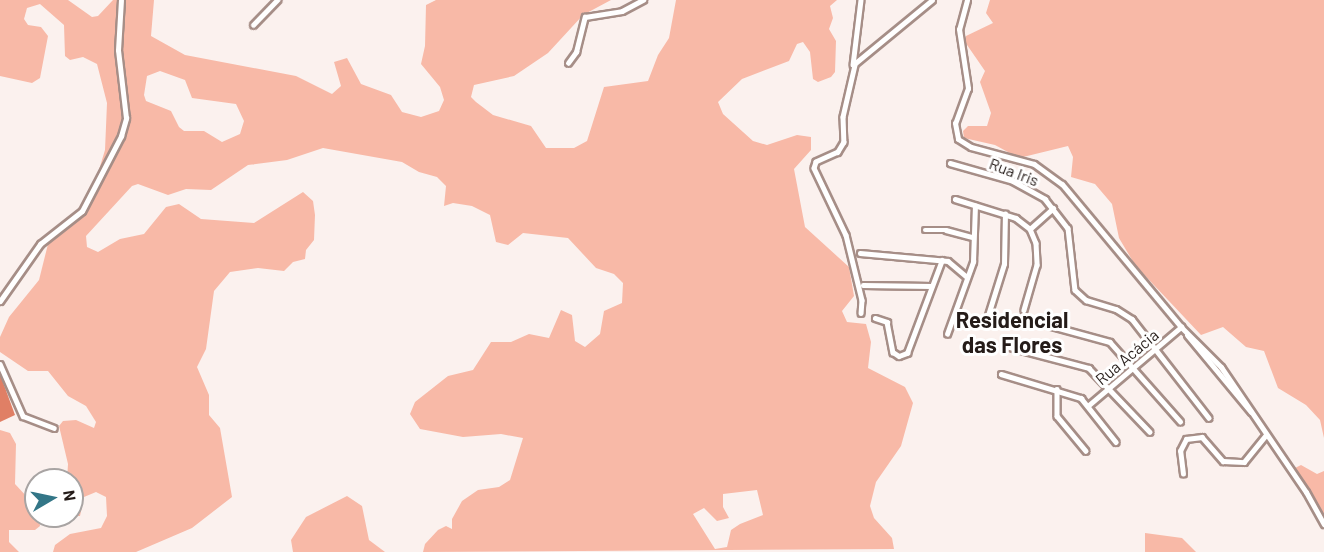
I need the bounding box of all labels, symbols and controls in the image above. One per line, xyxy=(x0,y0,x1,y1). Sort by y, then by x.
street label: Rua Iris xyxy=(987,154,1041,190)
district label: Residencial das Flores xyxy=(956,306,1068,358)
street label: Rua Acácia xyxy=(1092,325,1162,389)
north arrow xyxy=(24,468,84,528)
text: N xyxy=(60,489,81,502)

